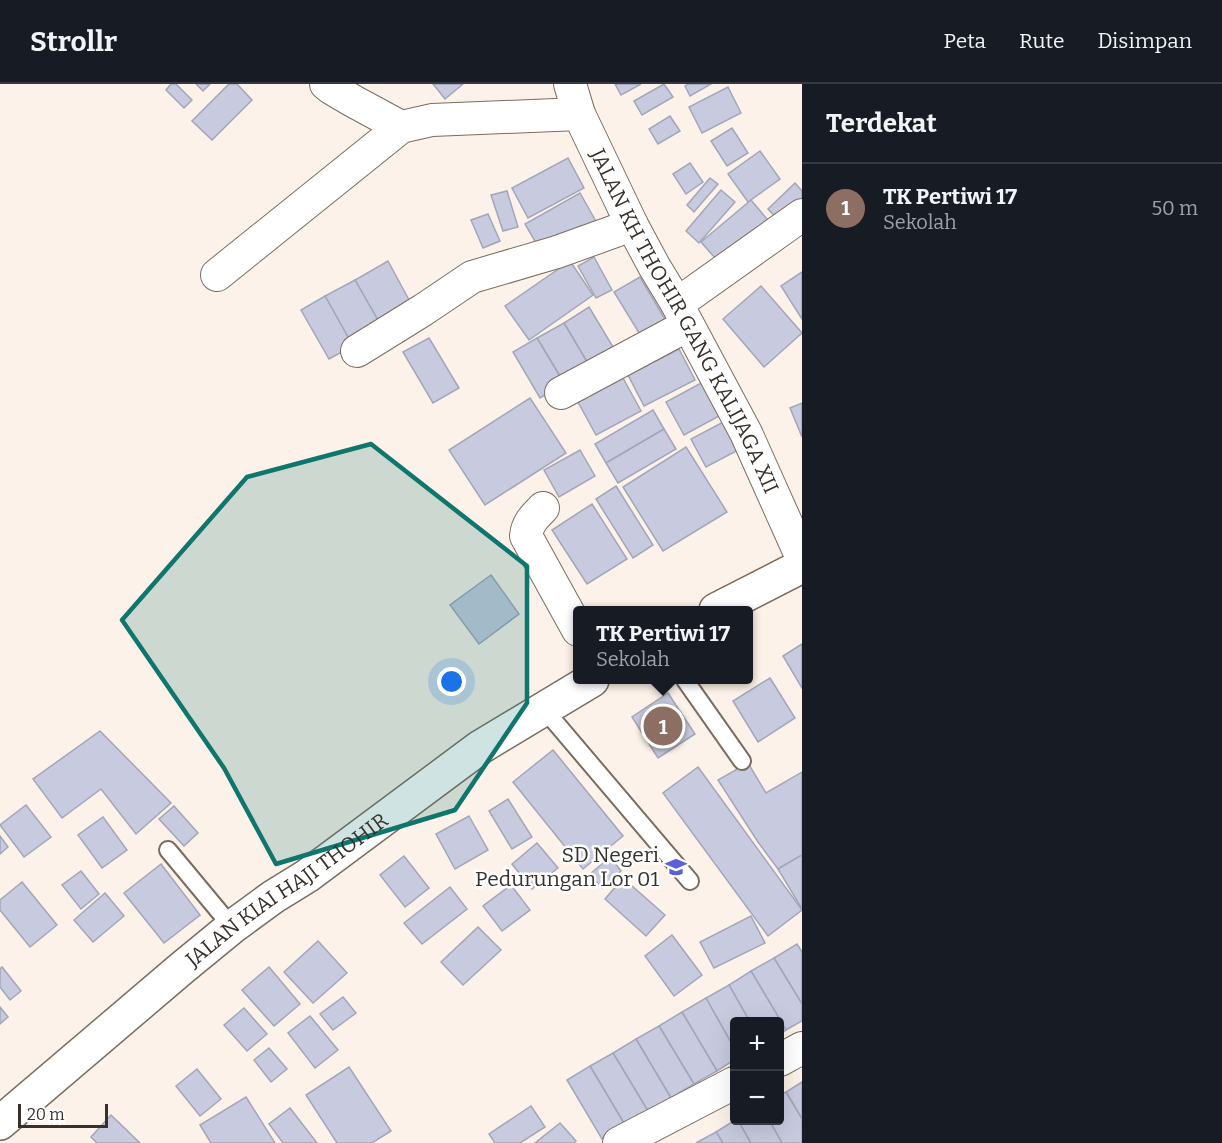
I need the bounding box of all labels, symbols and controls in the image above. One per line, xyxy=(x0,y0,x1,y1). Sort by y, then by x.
text: Strollr xyxy=(30,25,117,58)
text: Peta xyxy=(944,28,986,54)
text: Rute xyxy=(1019,28,1064,54)
text: Disimpan xyxy=(1097,28,1192,54)
text: Terdekat xyxy=(826,108,937,139)
street label: JALAN KH THOHIR GANG KALIJAGA XII xyxy=(584,144,784,498)
text: TK Pertiwi 17 xyxy=(883,183,1017,210)
text: 1 xyxy=(841,196,850,220)
text: 50 m xyxy=(1151,196,1198,220)
text: Sekolah xyxy=(883,210,957,234)
popup xyxy=(573,606,753,684)
text: TK Pertiwi 17 xyxy=(596,620,730,647)
text: Sekolah xyxy=(596,647,670,671)
your location xyxy=(437,667,466,696)
pin: 1 xyxy=(644,704,682,748)
street label: JALAN KIAI HAJI THOHIR xyxy=(180,807,393,973)
place label: SD Negeri Pedurungan Lor 01 xyxy=(475,842,659,892)
school or university icon: SD Negeri Pedurungan Lor 01 xyxy=(664,855,688,879)
map controls xyxy=(730,1017,784,1125)
button: + xyxy=(730,1017,784,1071)
button: − xyxy=(730,1071,784,1125)
scale bar xyxy=(18,1101,108,1128)
text: 20 m xyxy=(27,1105,64,1124)

